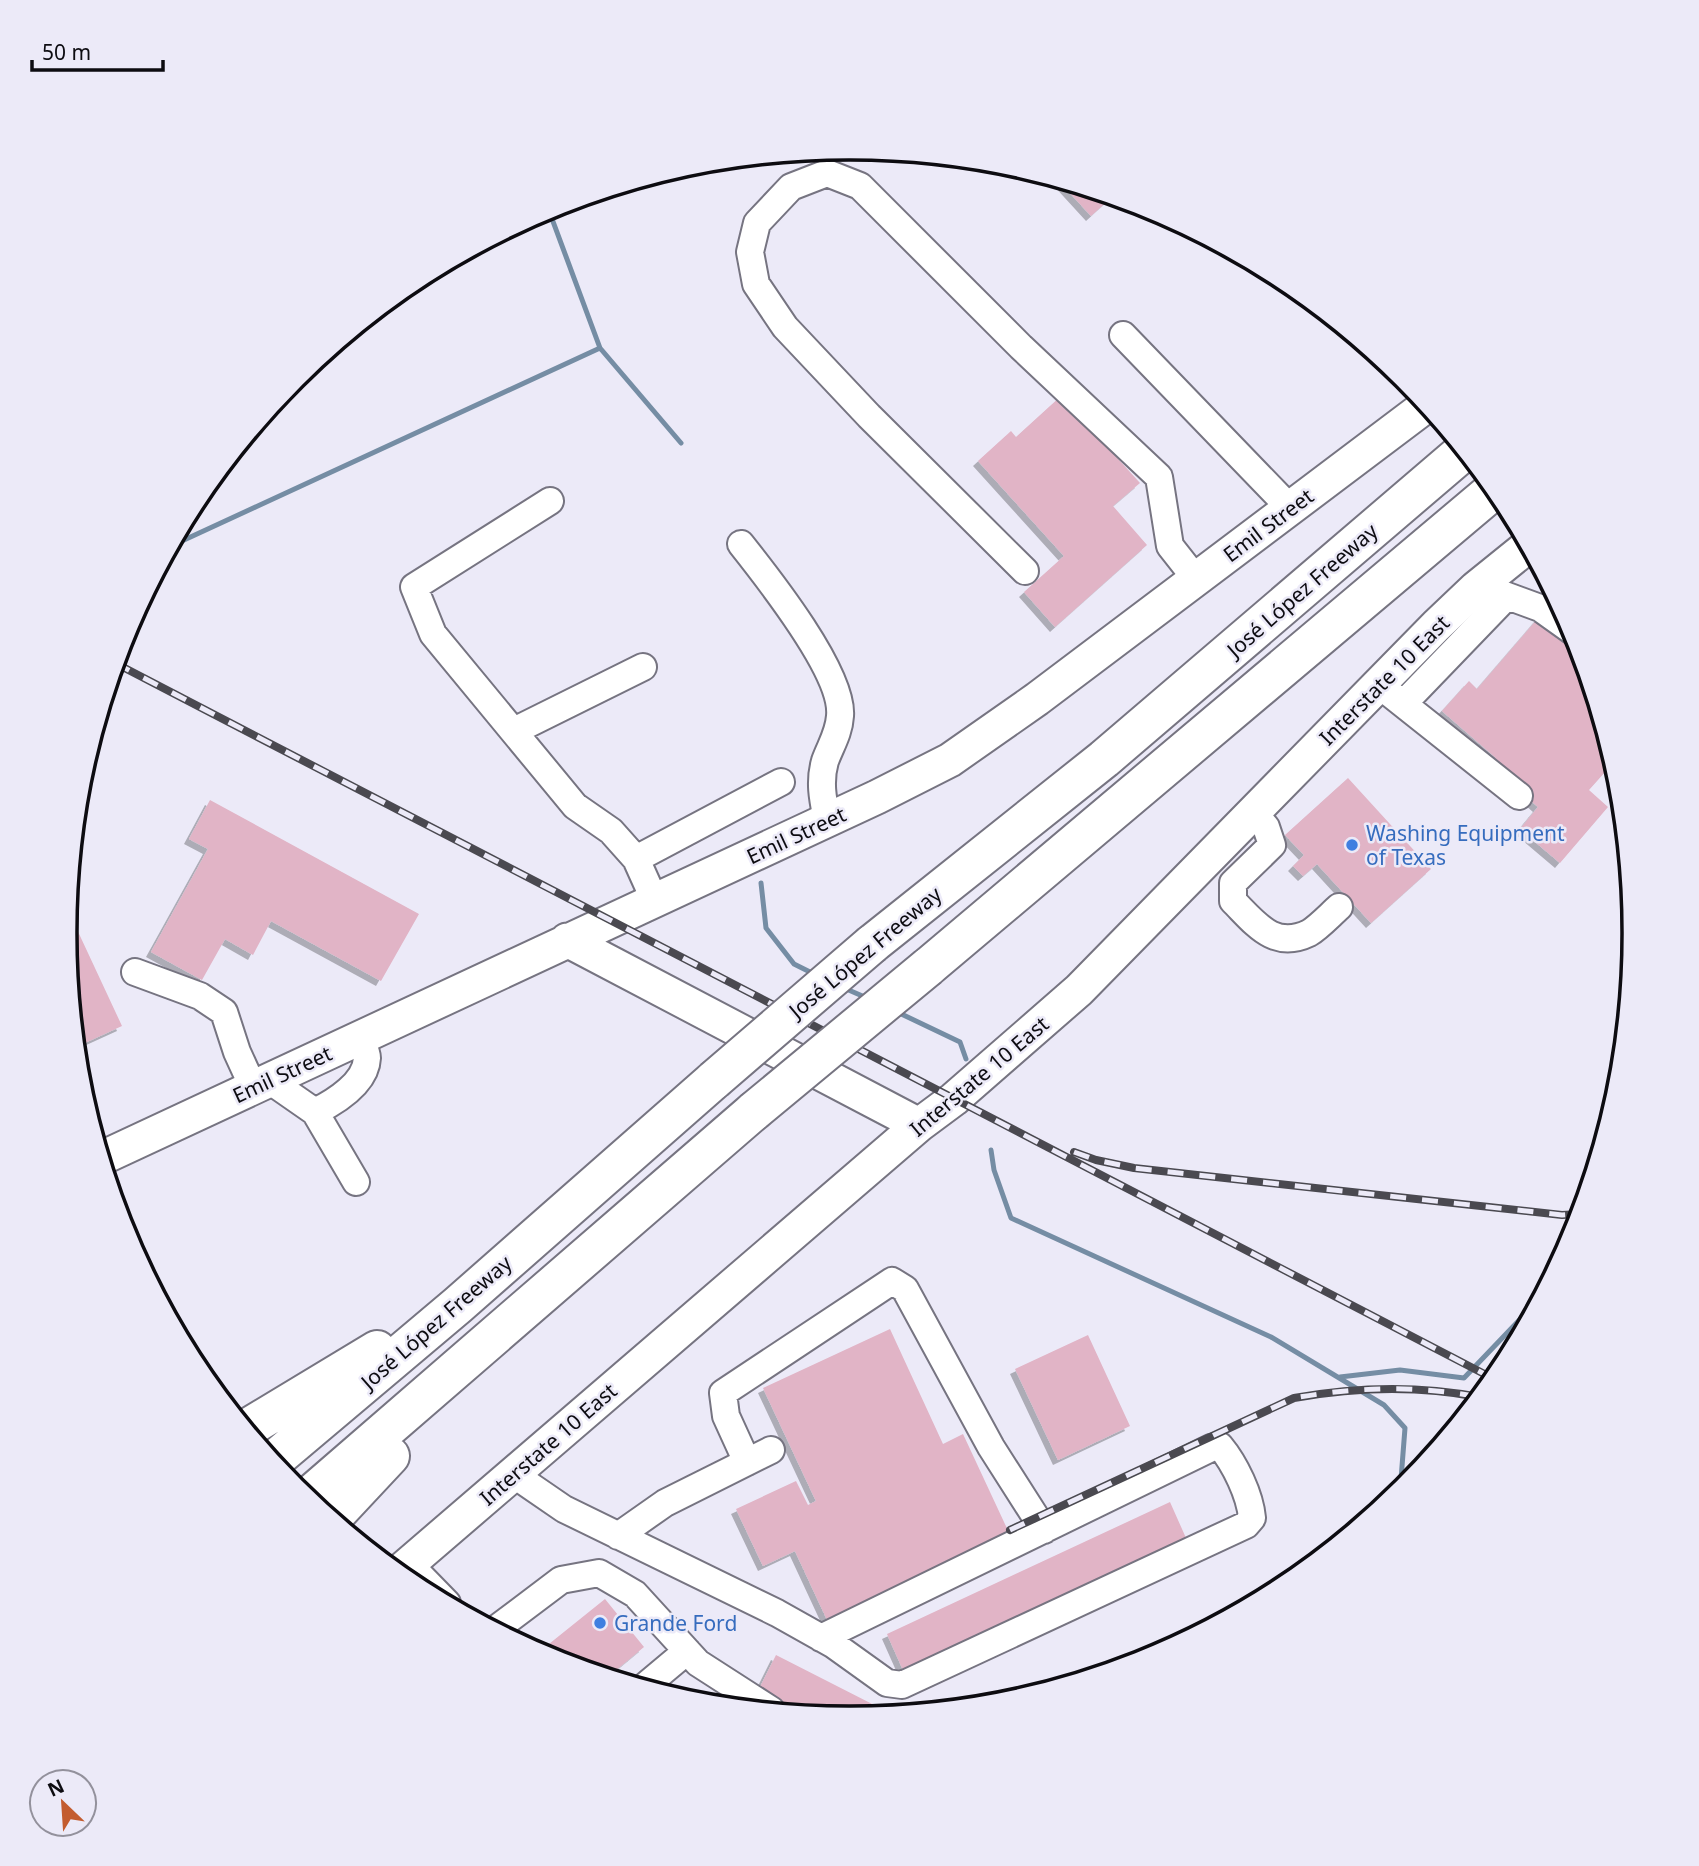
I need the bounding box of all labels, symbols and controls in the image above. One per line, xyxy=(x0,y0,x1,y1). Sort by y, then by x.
scale bar xyxy=(32,28,163,72)
text: 50 m xyxy=(42,38,91,66)
street label: Emil Street xyxy=(1217,482,1319,568)
street label: José López Freeway xyxy=(1219,517,1383,664)
street label: Interstate 10 East xyxy=(1313,609,1455,751)
street label: Emil Street xyxy=(742,800,850,870)
place label: Washing Equipment of Texas xyxy=(1366,819,1565,871)
marker: Washing Equipment of Texas xyxy=(1344,837,1360,853)
street label: José López Freeway xyxy=(781,880,947,1025)
street label: Interstate 10 East xyxy=(904,1009,1055,1142)
street label: Emil Street xyxy=(228,1039,336,1109)
street label: José López Freeway xyxy=(353,1249,517,1396)
street label: Interstate 10 East xyxy=(473,1376,623,1511)
place label: Grande Ford xyxy=(614,1609,737,1637)
marker: Grande Ford xyxy=(592,1615,608,1631)
north arrow xyxy=(28,1768,98,1838)
text: N xyxy=(43,1773,68,1803)

